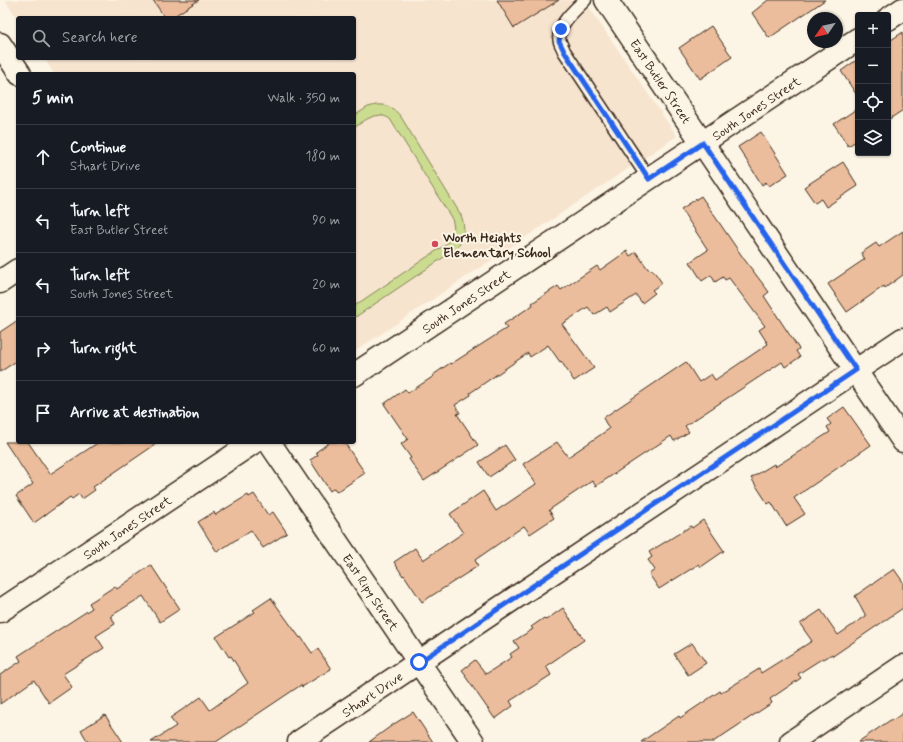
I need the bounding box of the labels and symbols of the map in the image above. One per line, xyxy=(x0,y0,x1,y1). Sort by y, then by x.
north arrow xyxy=(807,12,843,48)
route end xyxy=(552,20,570,38)
street label: East Butler Street xyxy=(625,36,694,127)
street label: South Jones Street xyxy=(709,73,805,145)
place label: Worth Heights Elementary School xyxy=(442,230,551,262)
marker: Worth Heights Elementary School xyxy=(430,239,440,249)
street label: South Jones Street xyxy=(419,266,515,338)
street label: South Jones Street xyxy=(80,492,176,564)
street label: East Ripy Street xyxy=(338,551,402,635)
route start xyxy=(410,653,428,671)
street label: Stuart Drive xyxy=(339,668,407,722)

